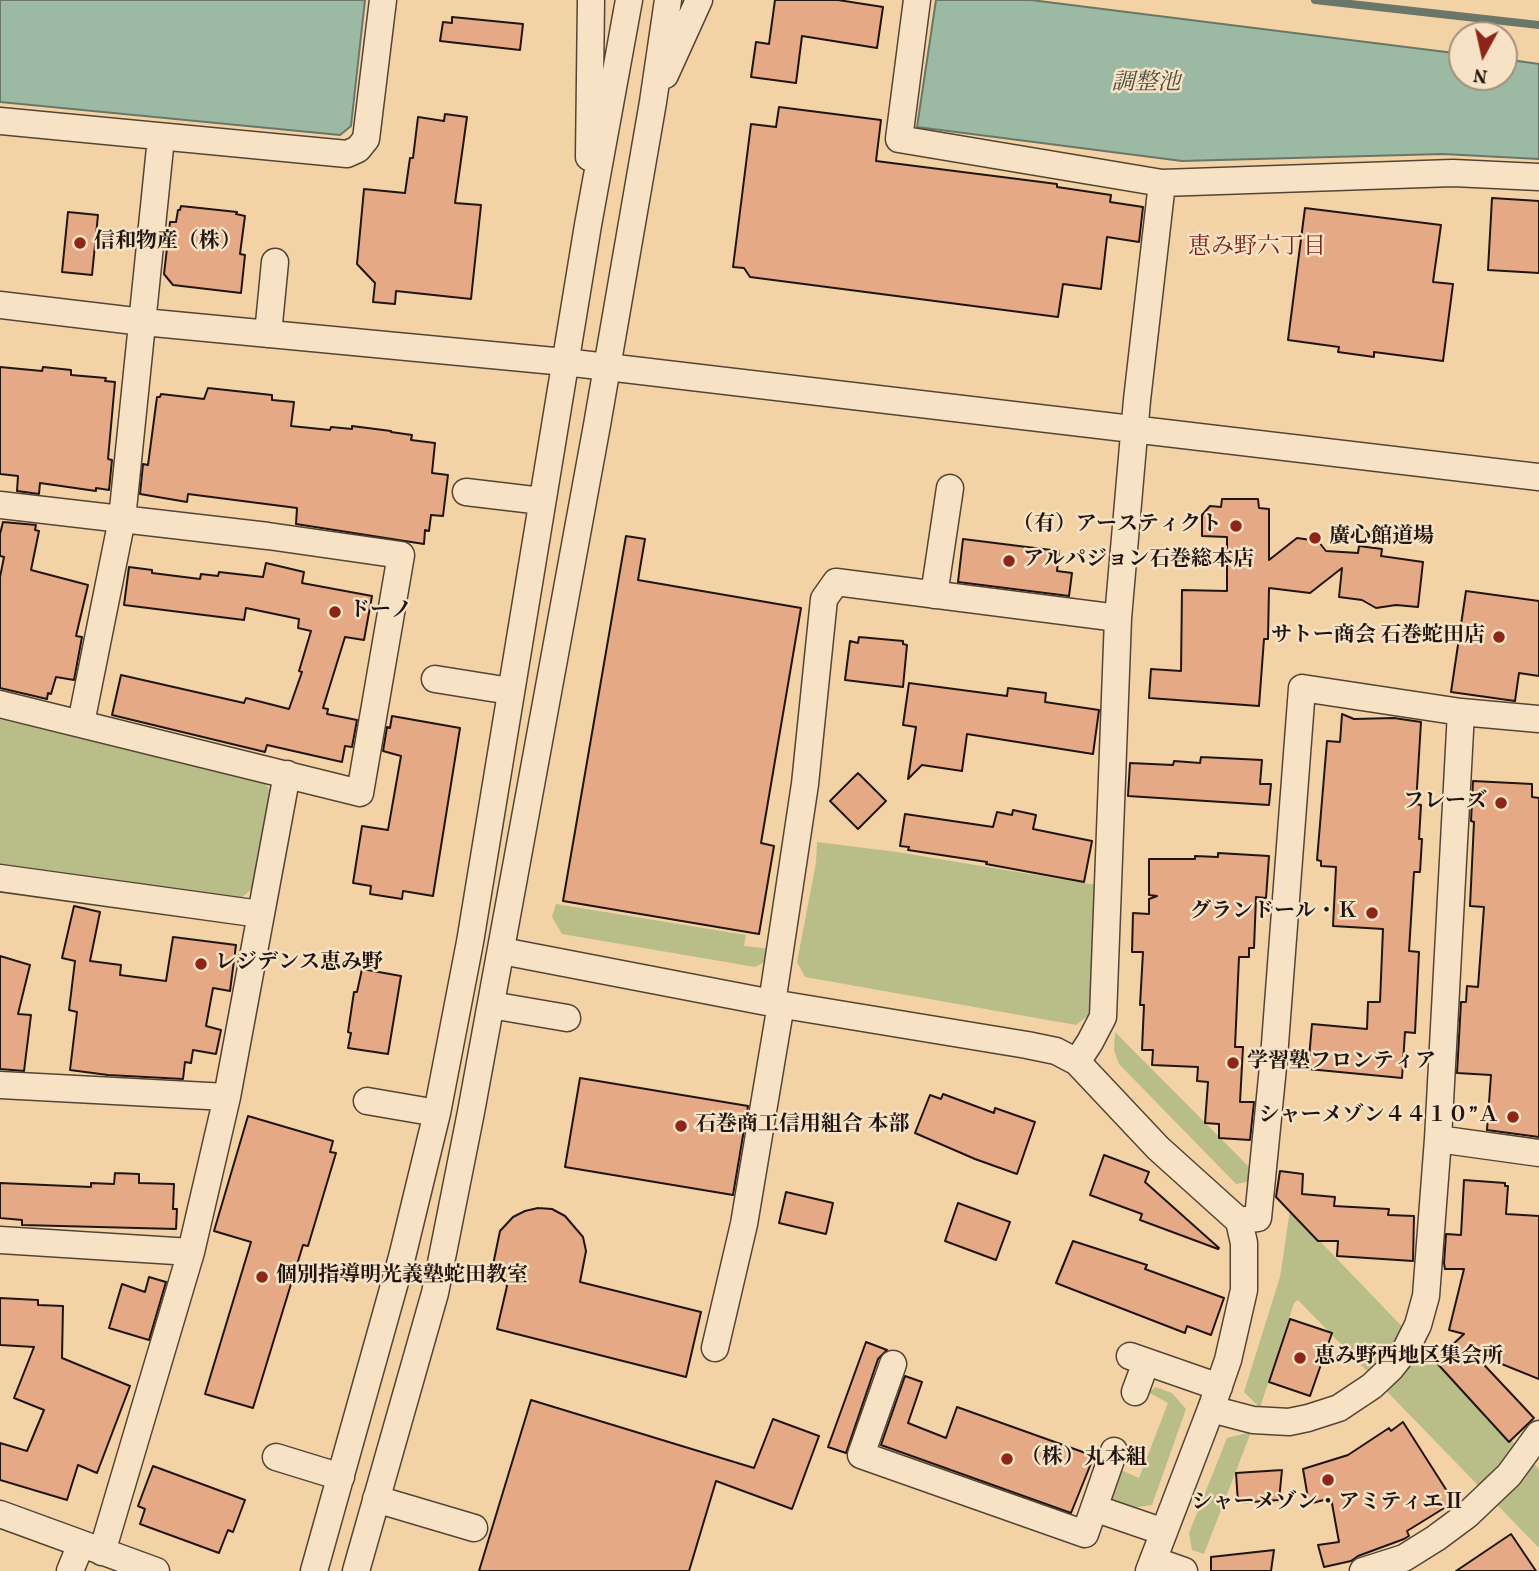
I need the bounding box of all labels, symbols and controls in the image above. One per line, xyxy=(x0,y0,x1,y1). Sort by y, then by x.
north arrow xyxy=(1448,21,1518,91)
text: N xyxy=(1472,61,1489,89)
water label: 調整池 xyxy=(1112,71,1180,99)
place label: 信和物産（株） xyxy=(94,230,241,256)
marker: 信和物産（株） xyxy=(72,235,88,251)
district label: 恵み野六丁目 xyxy=(1188,235,1326,263)
place label: （有）アースティクト xyxy=(1013,513,1222,539)
marker: （有）アースティクト xyxy=(1228,518,1244,534)
place label: 廣心館道場 xyxy=(1329,525,1434,551)
marker: 廣心館道場 xyxy=(1307,530,1323,546)
place label: アルパジョン石巻総本店 xyxy=(1023,548,1254,574)
marker: アルパジョン石巻総本店 xyxy=(1001,553,1017,569)
place label: ドーノ xyxy=(349,599,412,625)
marker: ドーノ xyxy=(327,604,343,620)
place label: サトー商会 石巻蛇田店 xyxy=(1271,624,1485,650)
marker: サトー商会 石巻蛇田店 xyxy=(1491,629,1507,645)
place label: フレーズ xyxy=(1403,790,1487,816)
marker: フレーズ xyxy=(1493,795,1509,811)
place label: グランドール・Ｋ xyxy=(1190,900,1358,926)
marker: グランドール・Ｋ xyxy=(1364,905,1380,921)
place label: レジデンス恵み野 xyxy=(215,951,383,977)
marker: レジデンス恵み野 xyxy=(193,956,209,972)
place label: 学習塾フロンティア xyxy=(1247,1050,1436,1076)
marker: 学習塾フロンティア xyxy=(1225,1055,1241,1071)
place label: シャーメゾン４４１０”Ａ xyxy=(1258,1104,1499,1130)
marker: シャーメゾン４４１０”Ａ xyxy=(1505,1109,1521,1125)
place label: 石巻商工信用組合 本部 xyxy=(695,1113,909,1139)
marker: 石巻商工信用組合 本部 xyxy=(673,1118,689,1134)
place label: 個別指導明光義塾蛇田教室 xyxy=(276,1264,528,1290)
marker: 個別指導明光義塾蛇田教室 xyxy=(254,1269,270,1285)
place label: 恵み野西地区集会所 xyxy=(1314,1345,1503,1371)
marker: 恵み野西地区集会所 xyxy=(1292,1350,1308,1366)
place label: （株）丸本組 xyxy=(1021,1446,1147,1472)
marker: （株）丸本組 xyxy=(999,1451,1015,1467)
marker: シャーメゾン・アミティエⅡ xyxy=(1320,1472,1336,1488)
place label: シャーメゾン・アミティエⅡ xyxy=(1192,1491,1464,1517)

